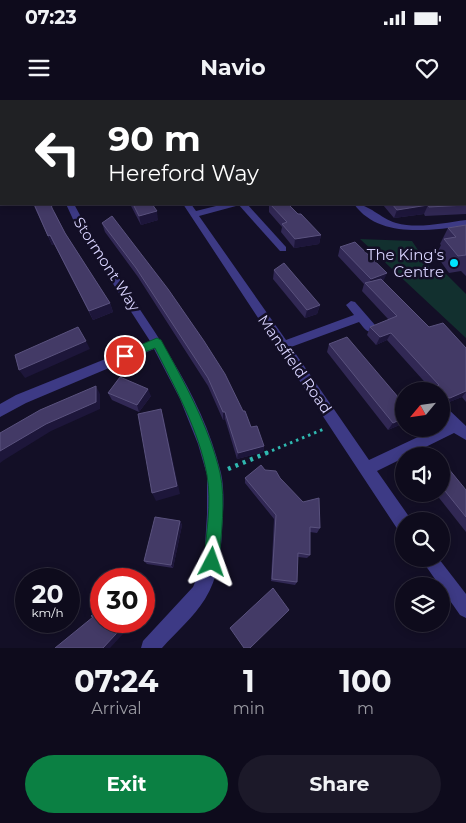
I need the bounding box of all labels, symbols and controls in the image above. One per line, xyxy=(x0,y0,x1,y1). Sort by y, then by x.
text: 07:23 xyxy=(25,6,77,29)
icon: menu xyxy=(25,54,53,82)
text: Navio xyxy=(200,54,266,81)
icon: heart xyxy=(413,54,441,82)
text: 90 m xyxy=(108,117,201,160)
icon: left xyxy=(25,120,90,185)
text: Hereford Way xyxy=(108,160,259,187)
street label: Stormont Way xyxy=(70,213,145,315)
place label: The King's Centre xyxy=(367,245,444,281)
marker: The King's Centre xyxy=(448,257,460,269)
street label: Mansfield Road xyxy=(254,311,336,417)
pin xyxy=(104,335,146,377)
icon: arrive xyxy=(111,342,139,370)
north arrow xyxy=(395,382,450,438)
map controls xyxy=(395,382,450,632)
button: sound xyxy=(395,447,450,502)
button: search xyxy=(395,512,450,567)
position arrow xyxy=(185,535,237,587)
speed limit sign: 30 xyxy=(90,568,155,633)
button: layers xyxy=(395,577,450,632)
text: 20 xyxy=(32,579,63,609)
text: km/h xyxy=(31,605,64,620)
text: 07:24 xyxy=(74,663,158,700)
text: 1 xyxy=(243,663,255,700)
text: 100 xyxy=(339,663,392,700)
text: Arrival xyxy=(91,699,142,718)
text: min xyxy=(233,699,265,718)
text: m xyxy=(357,699,374,718)
button: Exit xyxy=(25,755,228,813)
button: Share xyxy=(238,755,441,813)

